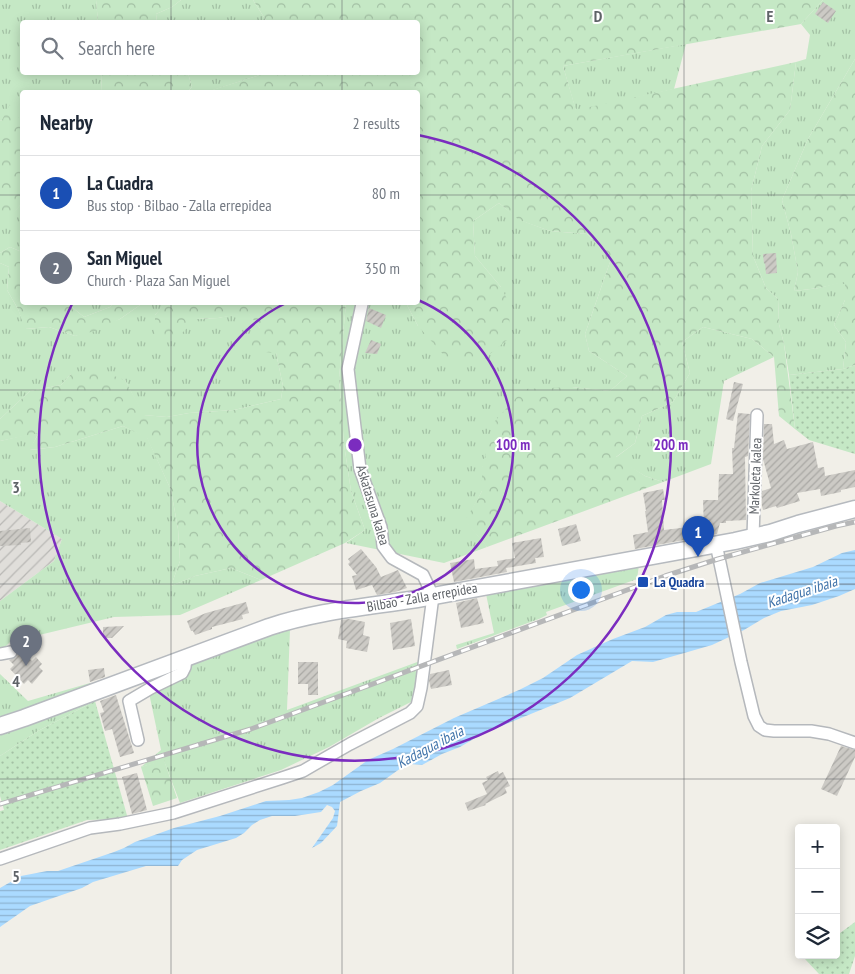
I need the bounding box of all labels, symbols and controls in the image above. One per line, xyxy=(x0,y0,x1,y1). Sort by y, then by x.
text: D xyxy=(594,6,603,26)
text: E xyxy=(767,6,774,26)
search box xyxy=(20,20,420,75)
icon: search xyxy=(38,34,66,62)
text: Search here xyxy=(78,36,155,60)
text: Nearby xyxy=(40,109,93,136)
text: 2 results xyxy=(353,113,400,133)
text: La Cuadra xyxy=(87,171,153,195)
text: 1 xyxy=(52,183,60,203)
text: 80 m xyxy=(372,183,400,203)
text: Bus stop · Bilbao - Zalla errepidea xyxy=(87,195,272,215)
text: San Miguel xyxy=(87,246,162,270)
text: 2 xyxy=(52,258,60,278)
text: 350 m xyxy=(365,258,400,278)
text: Church · Plaza San Miguel xyxy=(87,270,230,290)
text: 100 m xyxy=(496,435,530,454)
text: 200 m xyxy=(654,435,688,454)
centre of rings xyxy=(346,436,364,454)
street label: Markoleta kalea xyxy=(745,437,765,515)
street label: Askatasuna kalea xyxy=(352,463,394,547)
text: 3 xyxy=(12,477,20,497)
pin: 1 xyxy=(682,516,714,557)
water label: Kadagua ibaia xyxy=(764,571,840,612)
place label: La Quadra xyxy=(654,573,705,591)
marker: La Quadra xyxy=(636,575,650,589)
your location xyxy=(568,577,594,603)
street label: Bilbao - Zalla errepidea xyxy=(365,578,479,616)
pin: 2 xyxy=(10,625,42,666)
text: 4 xyxy=(12,671,20,691)
water label: Kadagua ibaia xyxy=(393,721,467,772)
map controls xyxy=(795,824,840,959)
button: + xyxy=(795,824,840,869)
text: 5 xyxy=(12,866,20,886)
button: − xyxy=(795,869,840,914)
button: layers xyxy=(795,914,840,959)

